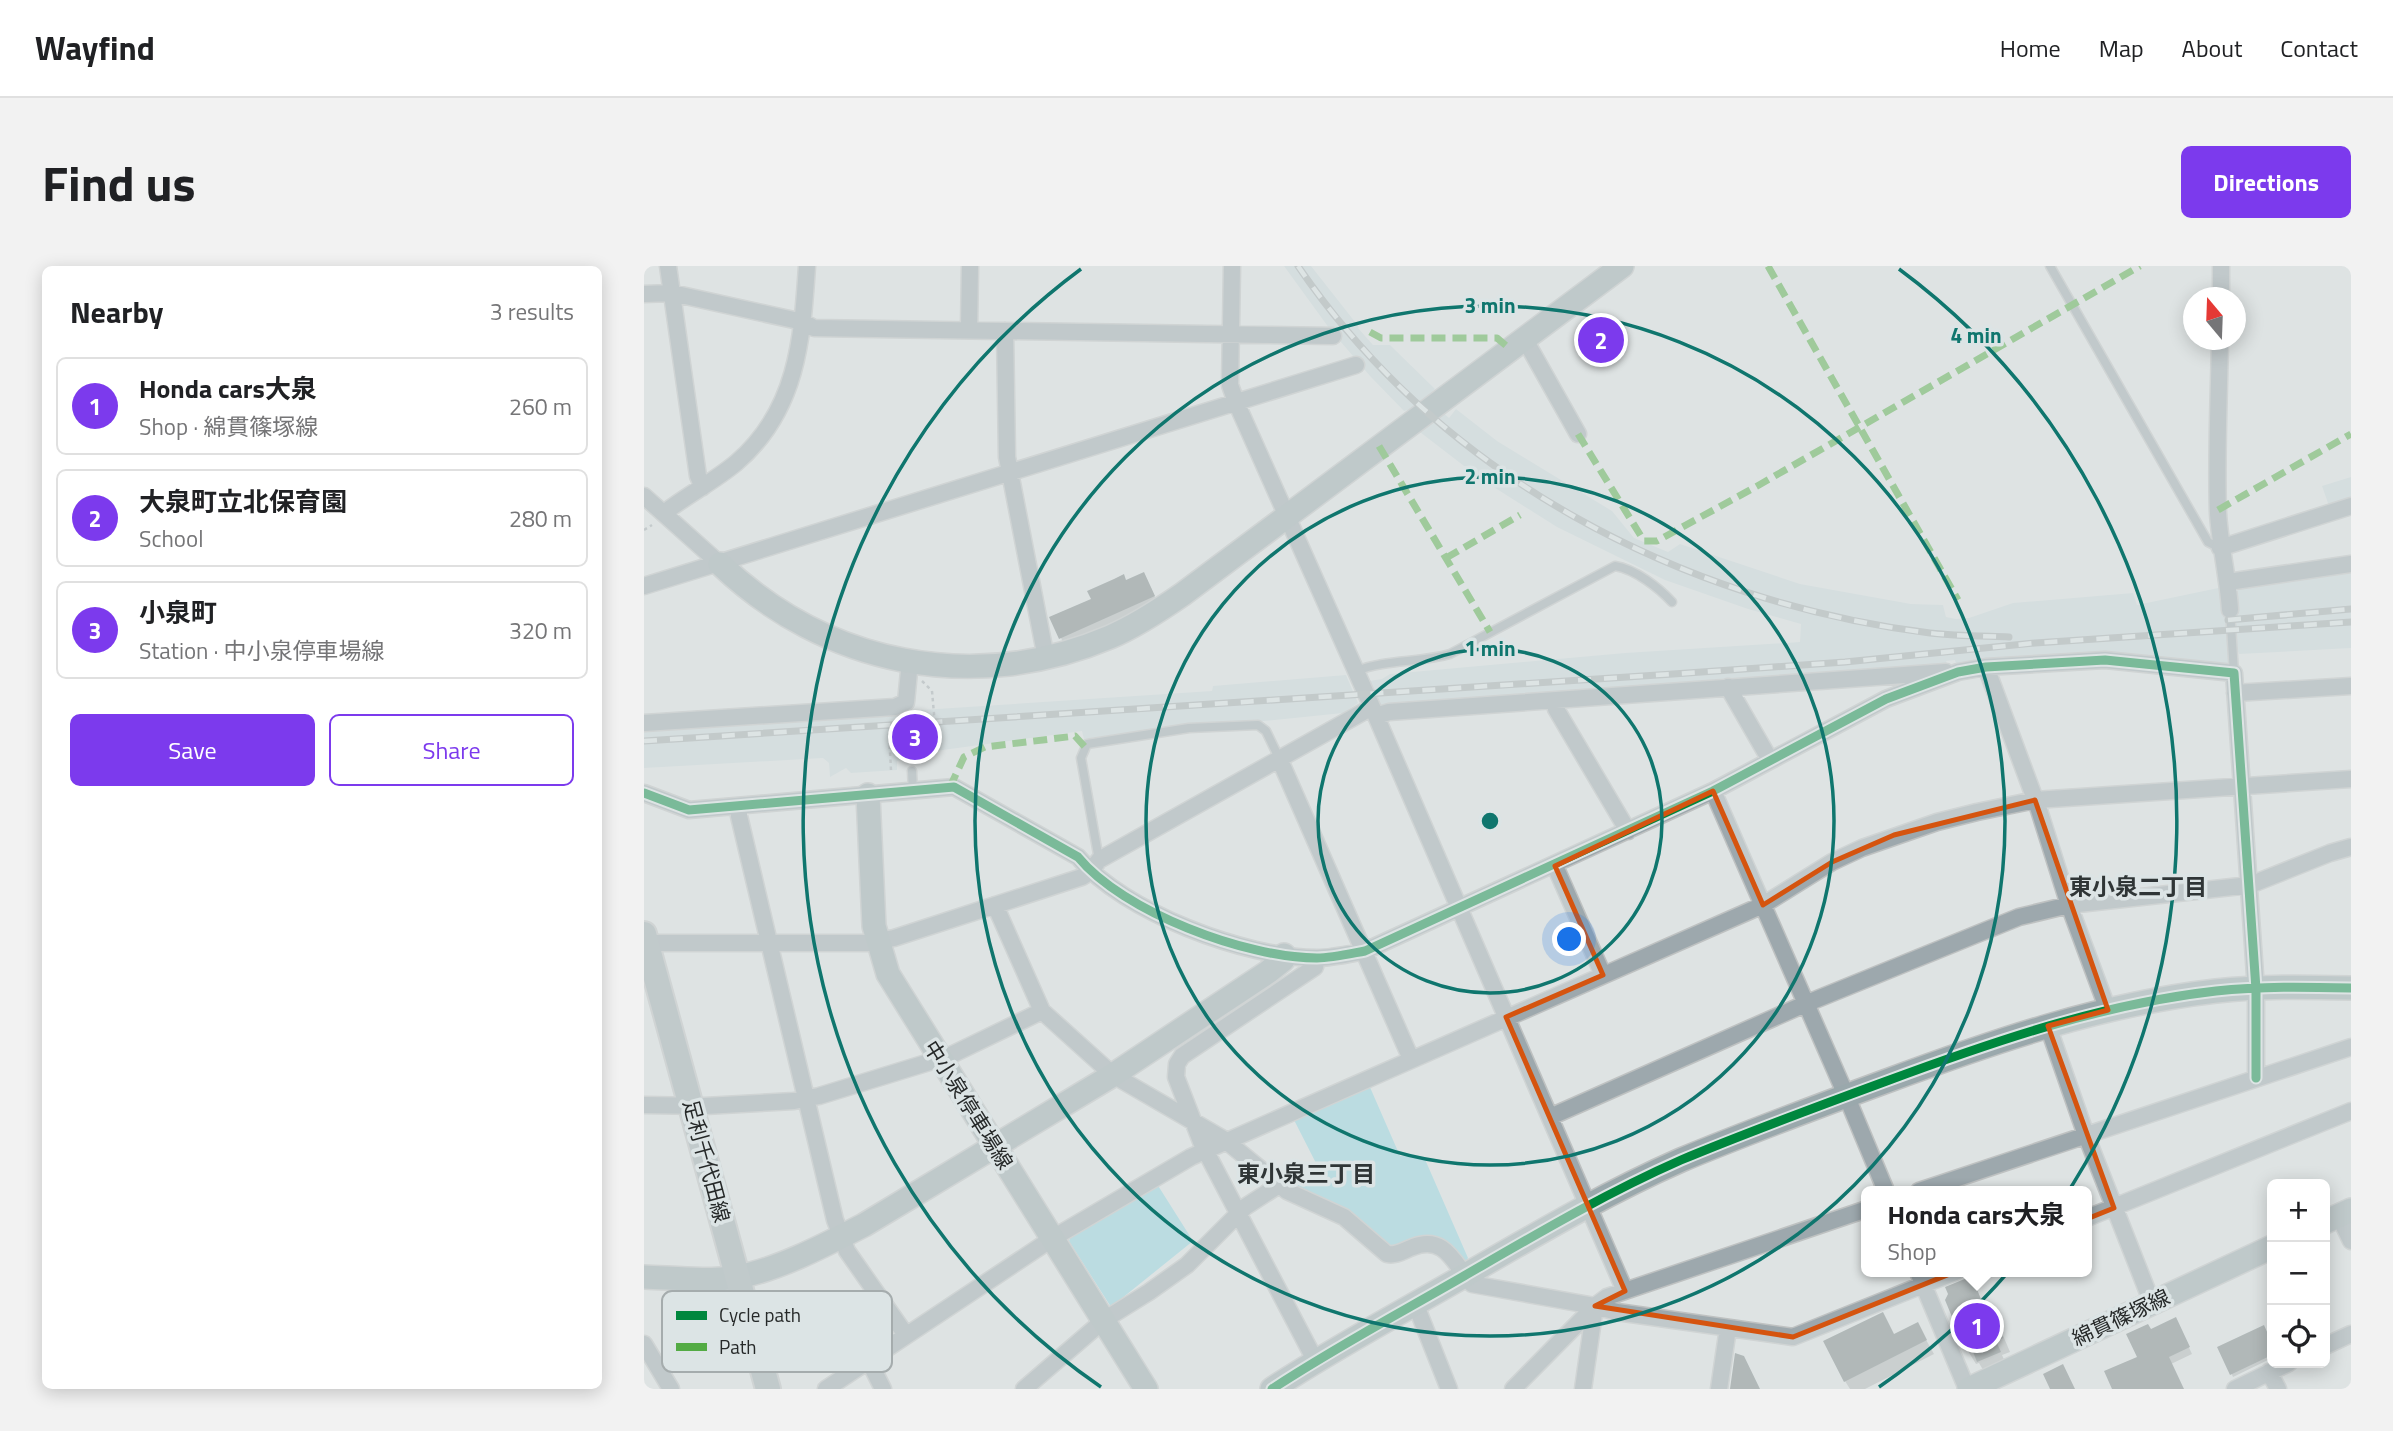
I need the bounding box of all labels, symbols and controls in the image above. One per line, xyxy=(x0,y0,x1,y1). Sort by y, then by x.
text: Wayfind xyxy=(35,23,155,73)
text: Home xyxy=(2000,30,2061,66)
text: Map xyxy=(2099,30,2144,66)
text: About xyxy=(2182,30,2242,66)
text: Contact xyxy=(2280,30,2358,66)
text: Find us xyxy=(42,145,196,220)
button: Directions xyxy=(2181,146,2351,218)
north arrow xyxy=(2183,287,2246,350)
text: Nearby xyxy=(70,289,163,335)
text: 3 min xyxy=(1464,289,1516,321)
text: 3 results xyxy=(490,294,574,329)
pin: 2 xyxy=(1578,314,1624,366)
text: 4 min xyxy=(1950,319,2002,351)
text: Honda cars大泉 xyxy=(139,369,317,408)
text: 1 xyxy=(89,389,101,424)
text: 260 m xyxy=(509,389,572,424)
text: Shop · 綿貫篠塚線 xyxy=(139,409,318,444)
text: 2 min xyxy=(1464,460,1516,492)
text: 大泉町立北保育園 xyxy=(139,482,347,521)
text: 2 xyxy=(89,501,101,536)
text: 280 m xyxy=(509,501,572,536)
text: School xyxy=(139,521,203,556)
text: 小泉町 xyxy=(139,593,217,632)
text: 3 xyxy=(89,613,101,648)
text: 320 m xyxy=(509,613,572,648)
text: 1 min xyxy=(1464,632,1516,664)
text: Station · 中小泉停車場線 xyxy=(139,633,385,668)
pin: 3 xyxy=(892,711,938,763)
button: Save xyxy=(70,714,315,786)
button: Share xyxy=(329,714,574,786)
centre of rings xyxy=(1478,809,1502,833)
district label: 東小泉二丁目 xyxy=(2069,869,2207,904)
your location xyxy=(1552,922,1586,956)
street label: 中小泉停車場線 xyxy=(916,1034,1021,1175)
street label: 足利千代田線 xyxy=(675,1096,739,1226)
district label: 東小泉三丁目 xyxy=(1237,1156,1375,1191)
map controls xyxy=(2267,1179,2330,1368)
button: + xyxy=(2267,1179,2330,1242)
popup xyxy=(1861,1186,2092,1277)
text: Honda cars大泉 xyxy=(1888,1195,2065,1234)
text: Shop xyxy=(1888,1234,1937,1269)
button: − xyxy=(2267,1242,2330,1305)
street label: 綿貫篠塚線 xyxy=(2066,1280,2175,1354)
legend xyxy=(662,1291,892,1372)
text: Cycle path xyxy=(719,1300,801,1329)
pin: 1 xyxy=(1954,1300,2000,1352)
button: locate xyxy=(2267,1305,2330,1368)
text: Path xyxy=(719,1332,757,1361)

